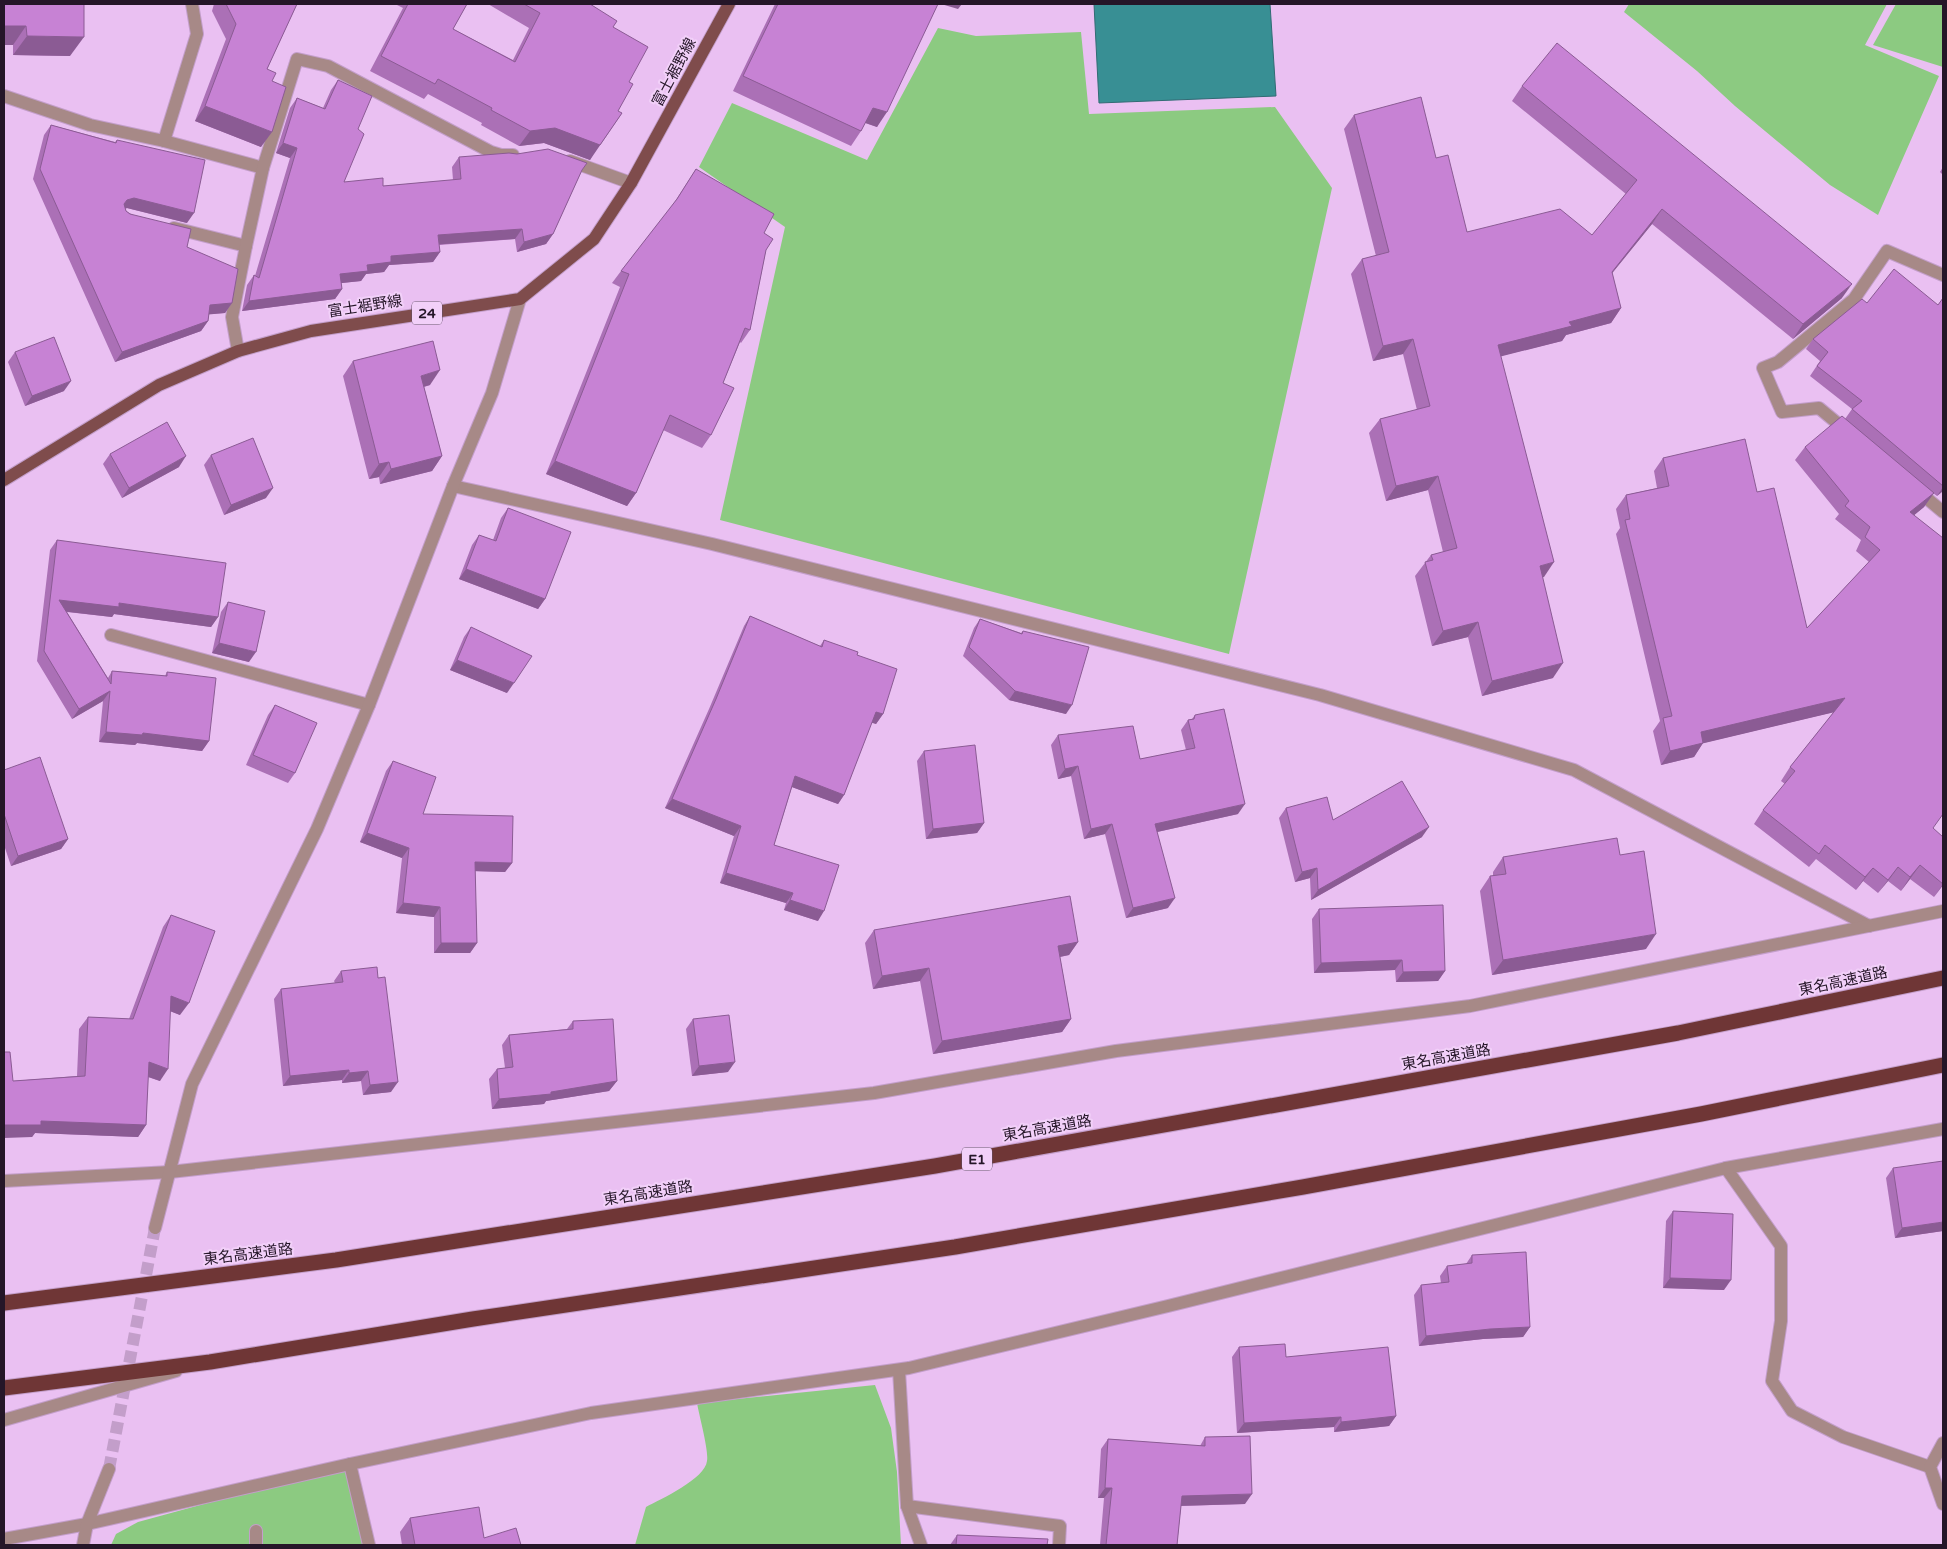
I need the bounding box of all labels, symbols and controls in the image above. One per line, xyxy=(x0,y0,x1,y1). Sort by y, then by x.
street label: 富士裾野線 xyxy=(648,35,700,109)
street label: 富士裾野線 xyxy=(327,291,403,321)
road number: 24 xyxy=(412,302,442,324)
street label: 東名高速道路 xyxy=(1797,963,1889,999)
street label: 東名高速道路 xyxy=(1400,1040,1492,1074)
street label: 東名高速道路 xyxy=(1001,1111,1093,1145)
road number: E1 xyxy=(962,1148,992,1170)
street label: 東名高速道路 xyxy=(602,1177,694,1209)
street label: 東名高速道路 xyxy=(202,1240,294,1268)

